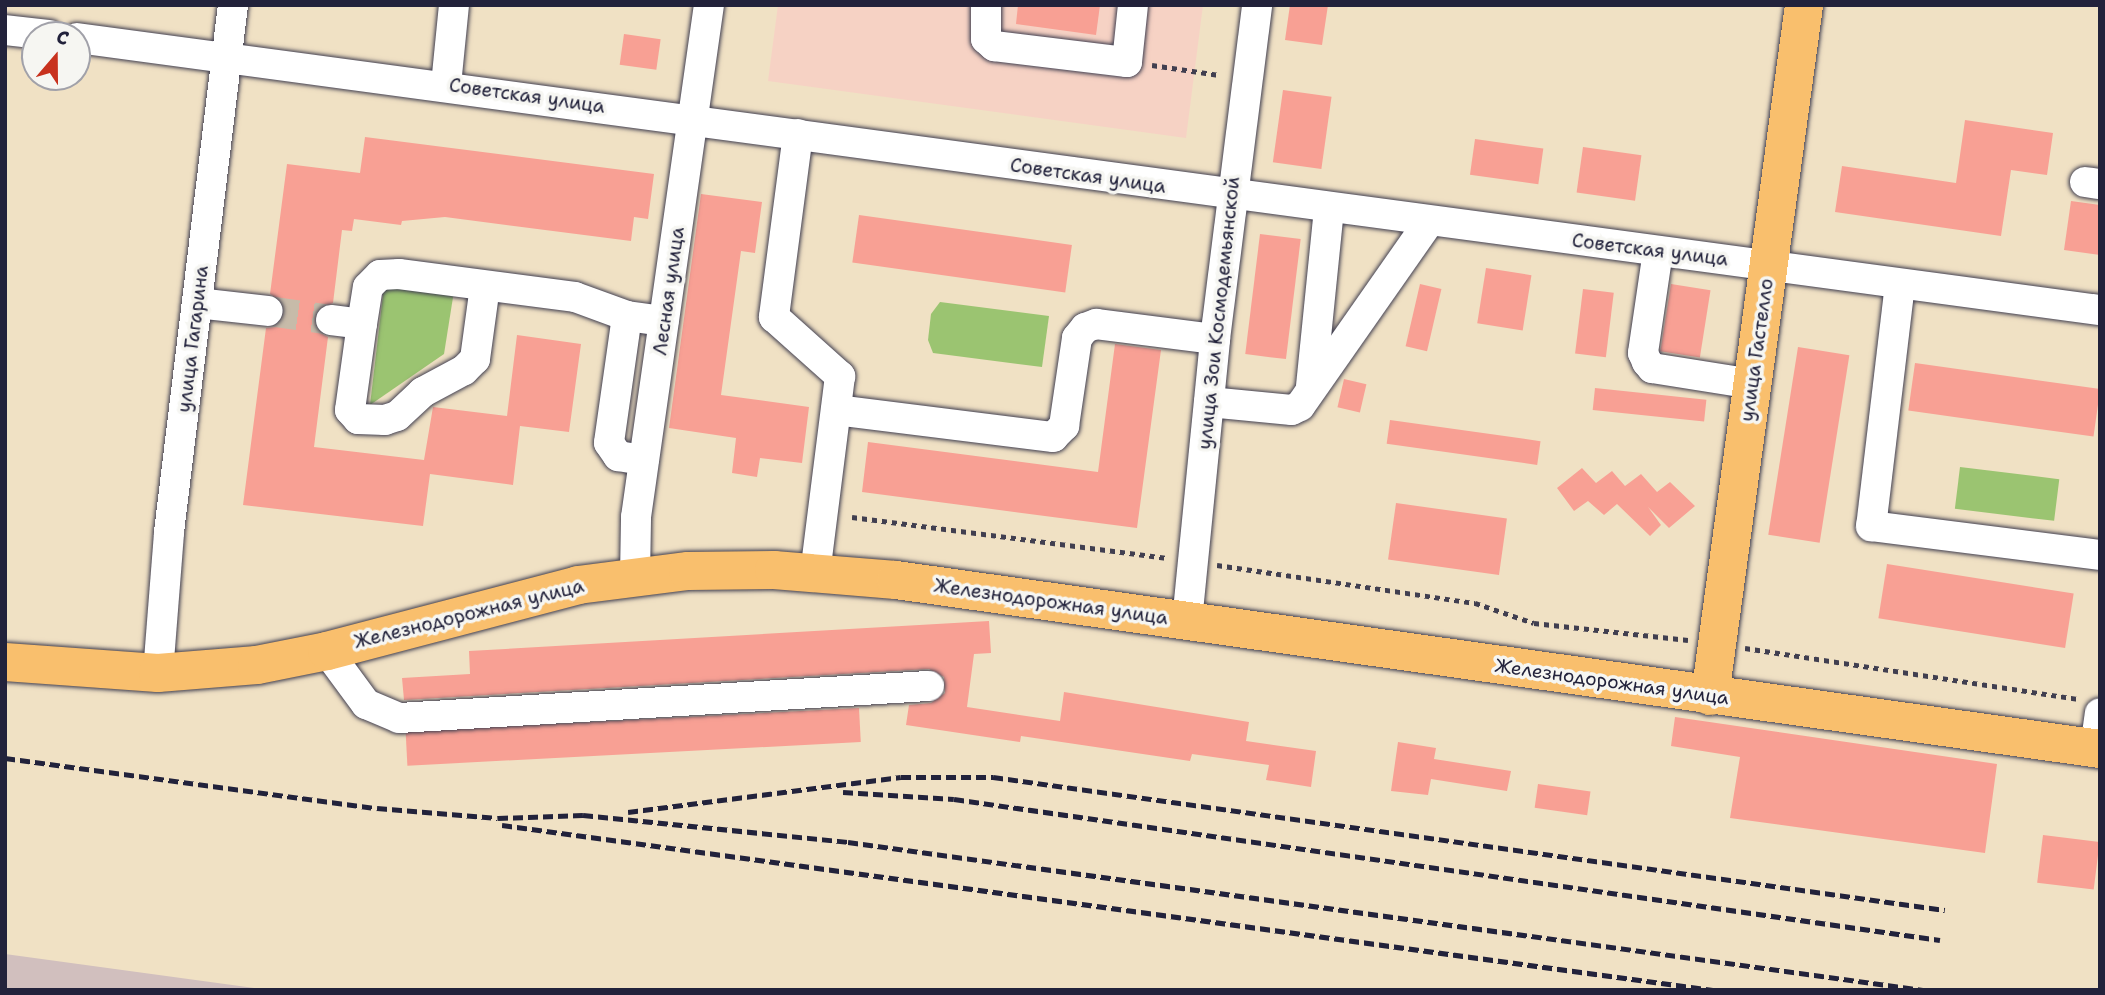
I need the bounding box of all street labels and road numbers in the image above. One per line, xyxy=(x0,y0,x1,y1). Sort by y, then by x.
street label: Советская улица xyxy=(448,74,606,118)
street label: Советская улица xyxy=(1009,154,1167,198)
street label: улица Зои Космодемьянской xyxy=(1193,175,1245,451)
street label: Лесная улица xyxy=(649,225,689,357)
street label: Советская улица xyxy=(1571,229,1729,271)
street label: улица Гагарина xyxy=(173,264,213,414)
street label: улица Гастелло xyxy=(1736,277,1778,423)
street label: Железнодорожная улица xyxy=(352,574,586,654)
street label: Железнодорожная улица xyxy=(933,574,1169,630)
street label: Железнодорожная улица xyxy=(1494,654,1730,710)

